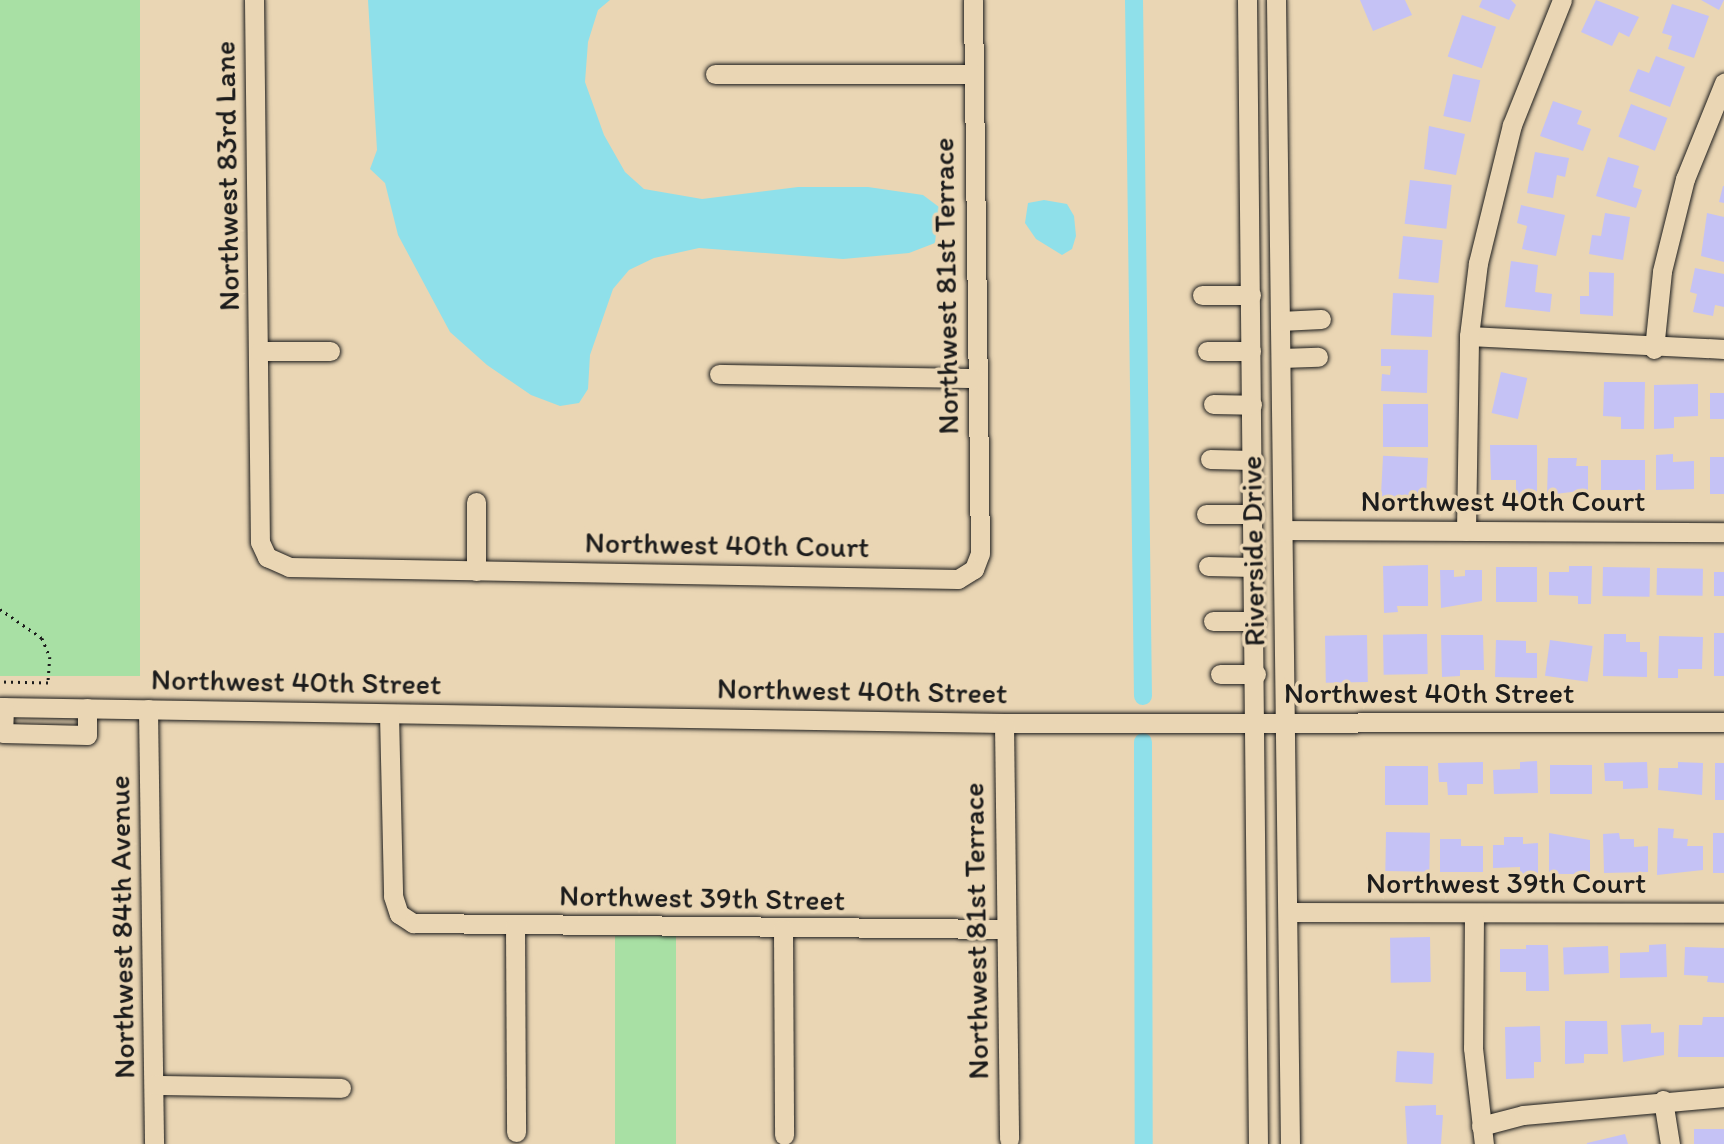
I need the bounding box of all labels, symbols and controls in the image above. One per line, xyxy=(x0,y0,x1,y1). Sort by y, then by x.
street label: Northwest 83rd Lane xyxy=(207,41,247,311)
street label: Northwest 81st Terrace xyxy=(925,137,967,435)
street label: Riverside Drive xyxy=(1233,455,1273,647)
street label: Northwest 40th Court xyxy=(1361,483,1645,519)
street label: Northwest 40th Court xyxy=(584,525,870,565)
street label: Northwest 40th Street xyxy=(151,661,441,703)
street label: Northwest 40th Street xyxy=(717,670,1007,712)
street label: Northwest 40th Street xyxy=(1284,675,1574,711)
street label: Northwest 84th Avenue xyxy=(101,776,143,1078)
street label: Northwest 81st Terrace xyxy=(955,782,997,1080)
street label: Northwest 39th Court xyxy=(1366,865,1646,901)
street label: Northwest 39th Street xyxy=(559,878,845,918)

